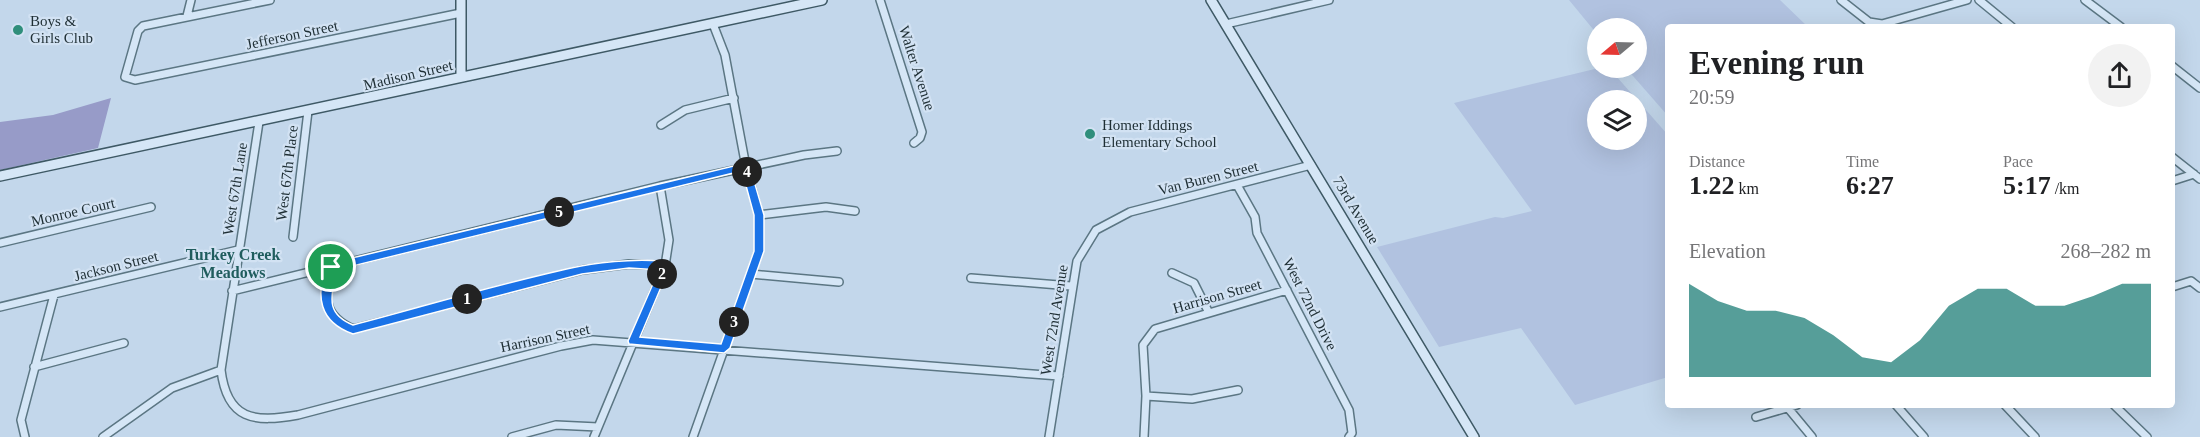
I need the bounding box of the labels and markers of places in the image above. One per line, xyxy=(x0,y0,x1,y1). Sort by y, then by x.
place label: Boys & Girls Club xyxy=(30,13,93,46)
marker: Boys & Girls Club xyxy=(11,23,25,37)
place label: Homer Iddings Elementary School xyxy=(1102,117,1217,150)
marker: Homer Iddings Elementary School xyxy=(1083,127,1097,141)
pin: 4 xyxy=(732,157,762,187)
pin: 5 xyxy=(544,197,574,227)
pin xyxy=(305,241,356,292)
pin: 2 xyxy=(647,259,677,289)
pin: 1 xyxy=(452,284,482,314)
pin: 3 xyxy=(719,307,749,337)

